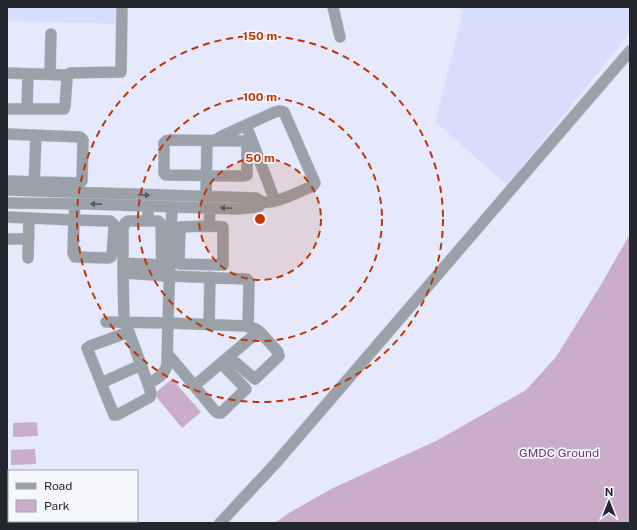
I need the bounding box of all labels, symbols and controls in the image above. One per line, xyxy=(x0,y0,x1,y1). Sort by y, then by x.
text: 150 m xyxy=(243,29,277,43)
text: 100 m xyxy=(243,90,277,104)
text: 50 m xyxy=(245,151,275,165)
one-way arrow xyxy=(138,191,150,198)
one-way arrow xyxy=(89,201,102,207)
one-way arrow xyxy=(220,205,232,212)
centre of rings xyxy=(253,212,267,226)
park label: GMDC Ground xyxy=(519,446,599,460)
legend xyxy=(8,470,138,522)
text: Road xyxy=(44,479,72,493)
north arrow xyxy=(589,482,629,522)
text: N xyxy=(605,486,613,498)
text: Park xyxy=(44,499,70,513)

